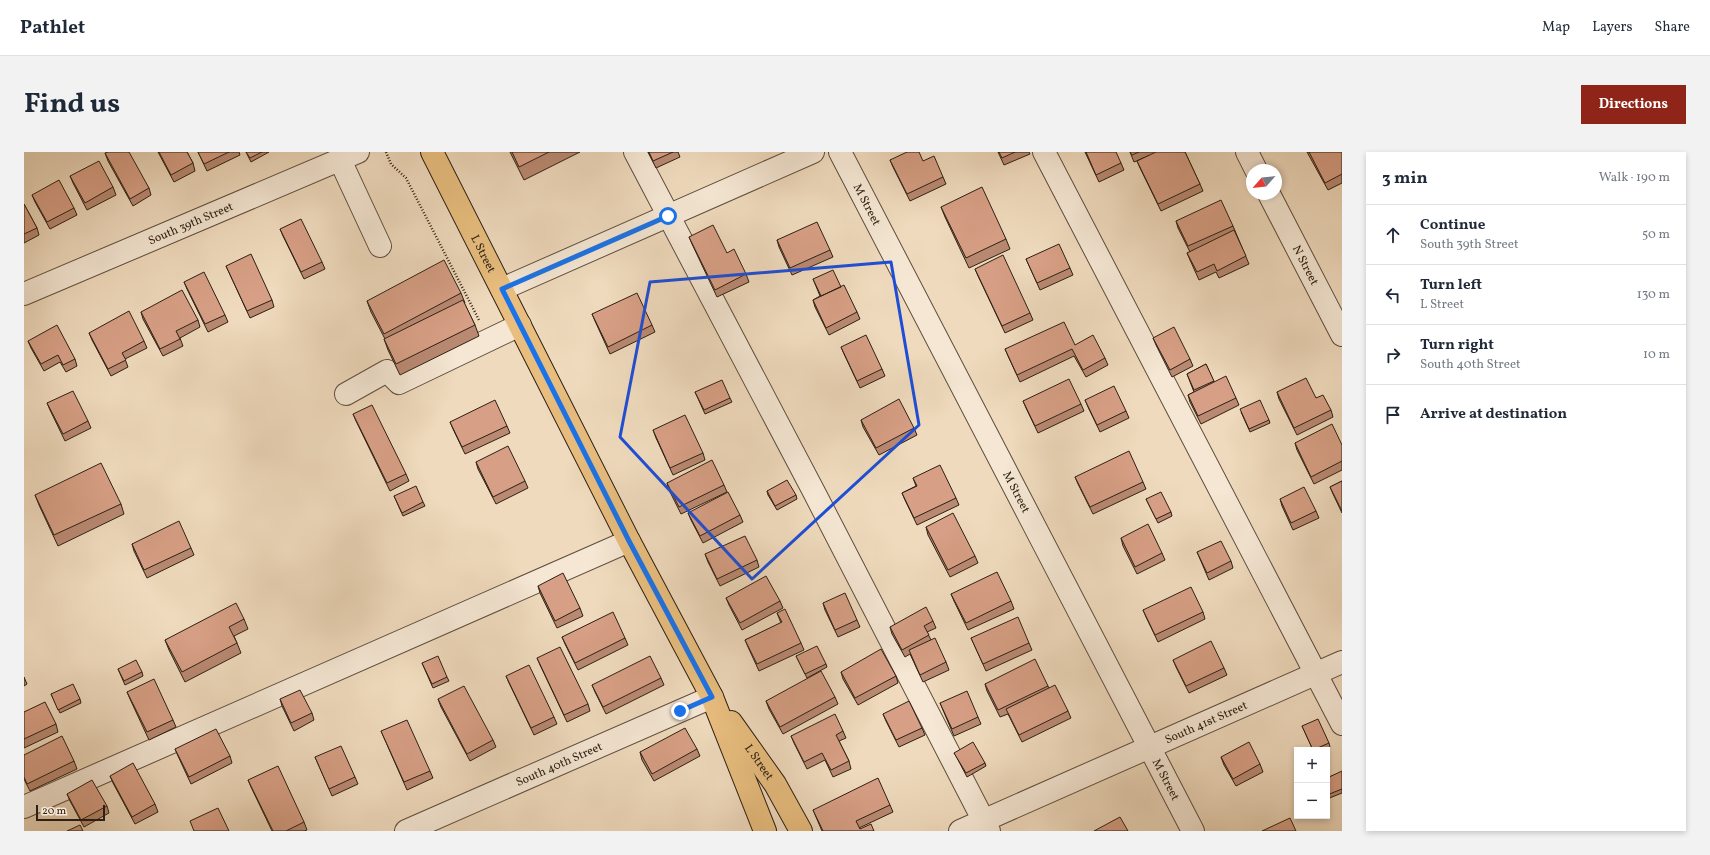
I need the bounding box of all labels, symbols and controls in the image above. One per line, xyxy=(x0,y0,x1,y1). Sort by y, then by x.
text: Pathlet xyxy=(20,15,85,41)
text: Map xyxy=(1542,18,1570,37)
text: Layers xyxy=(1592,18,1632,37)
text: Share xyxy=(1654,18,1690,37)
text: Find us xyxy=(24,85,120,124)
button: Directions xyxy=(1581,85,1686,124)
north arrow xyxy=(1246,164,1282,200)
text: 3 min xyxy=(1382,167,1428,190)
text: Walk · 190 m xyxy=(1599,169,1670,187)
street label: M Street xyxy=(849,181,884,229)
street label: South 39th Street xyxy=(146,199,236,249)
route start xyxy=(659,207,677,225)
text: Continue xyxy=(1420,215,1485,236)
icon: ahead xyxy=(1382,224,1404,246)
text: 50 m xyxy=(1642,226,1670,244)
street label: L Street xyxy=(466,232,499,276)
text: South 39th Street xyxy=(1420,236,1518,254)
street label: N Street xyxy=(1288,243,1322,288)
text: Turn left xyxy=(1420,275,1482,296)
icon: left xyxy=(1382,284,1404,306)
text: 130 m xyxy=(1637,286,1670,304)
text: L Street xyxy=(1420,296,1464,314)
text: Turn right xyxy=(1420,335,1494,356)
icon: right xyxy=(1382,344,1404,366)
text: 10 m xyxy=(1643,346,1670,364)
text: South 40th Street xyxy=(1420,356,1521,374)
icon: arrive xyxy=(1382,404,1404,426)
text: Arrive at destination xyxy=(1420,404,1567,425)
street label: M Street xyxy=(998,469,1033,516)
street label: South 41st Street xyxy=(1163,698,1250,748)
route end xyxy=(671,702,689,720)
street label: South 40th Street xyxy=(514,739,605,791)
street label: L Street xyxy=(740,741,777,784)
map controls xyxy=(1294,747,1330,819)
button: + xyxy=(1294,747,1330,783)
street label: M Street xyxy=(1148,756,1183,803)
button: − xyxy=(1294,783,1330,819)
scale bar xyxy=(36,803,105,822)
text: 20 m xyxy=(42,804,66,819)

